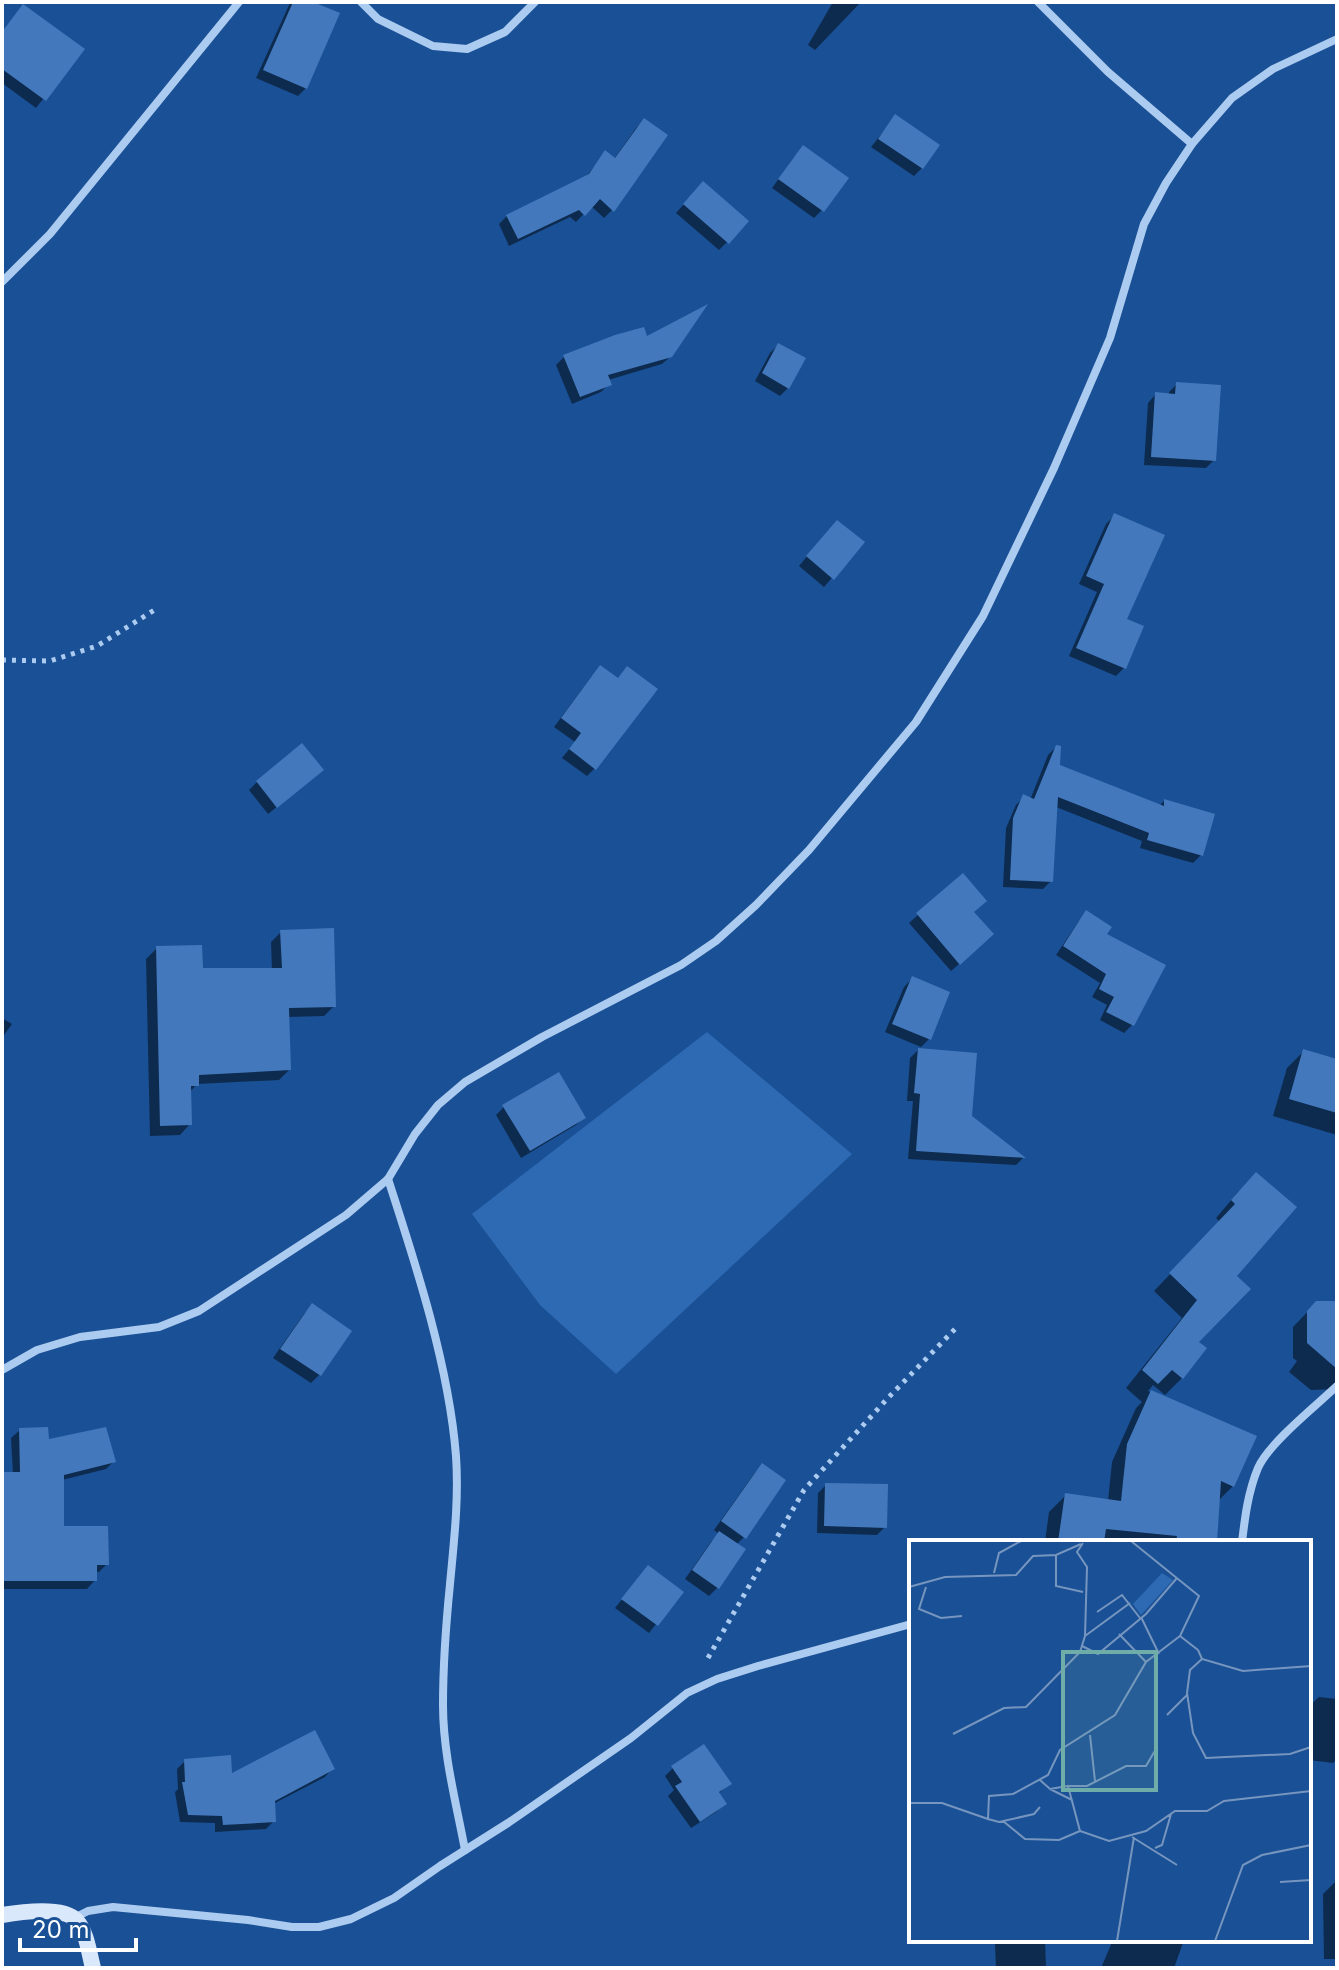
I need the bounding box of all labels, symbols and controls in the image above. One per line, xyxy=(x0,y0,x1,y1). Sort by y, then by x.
inset map xyxy=(909,1540,1311,1942)
scale bar xyxy=(20,1902,136,1952)
text: 20 m xyxy=(32,1915,90,1944)

